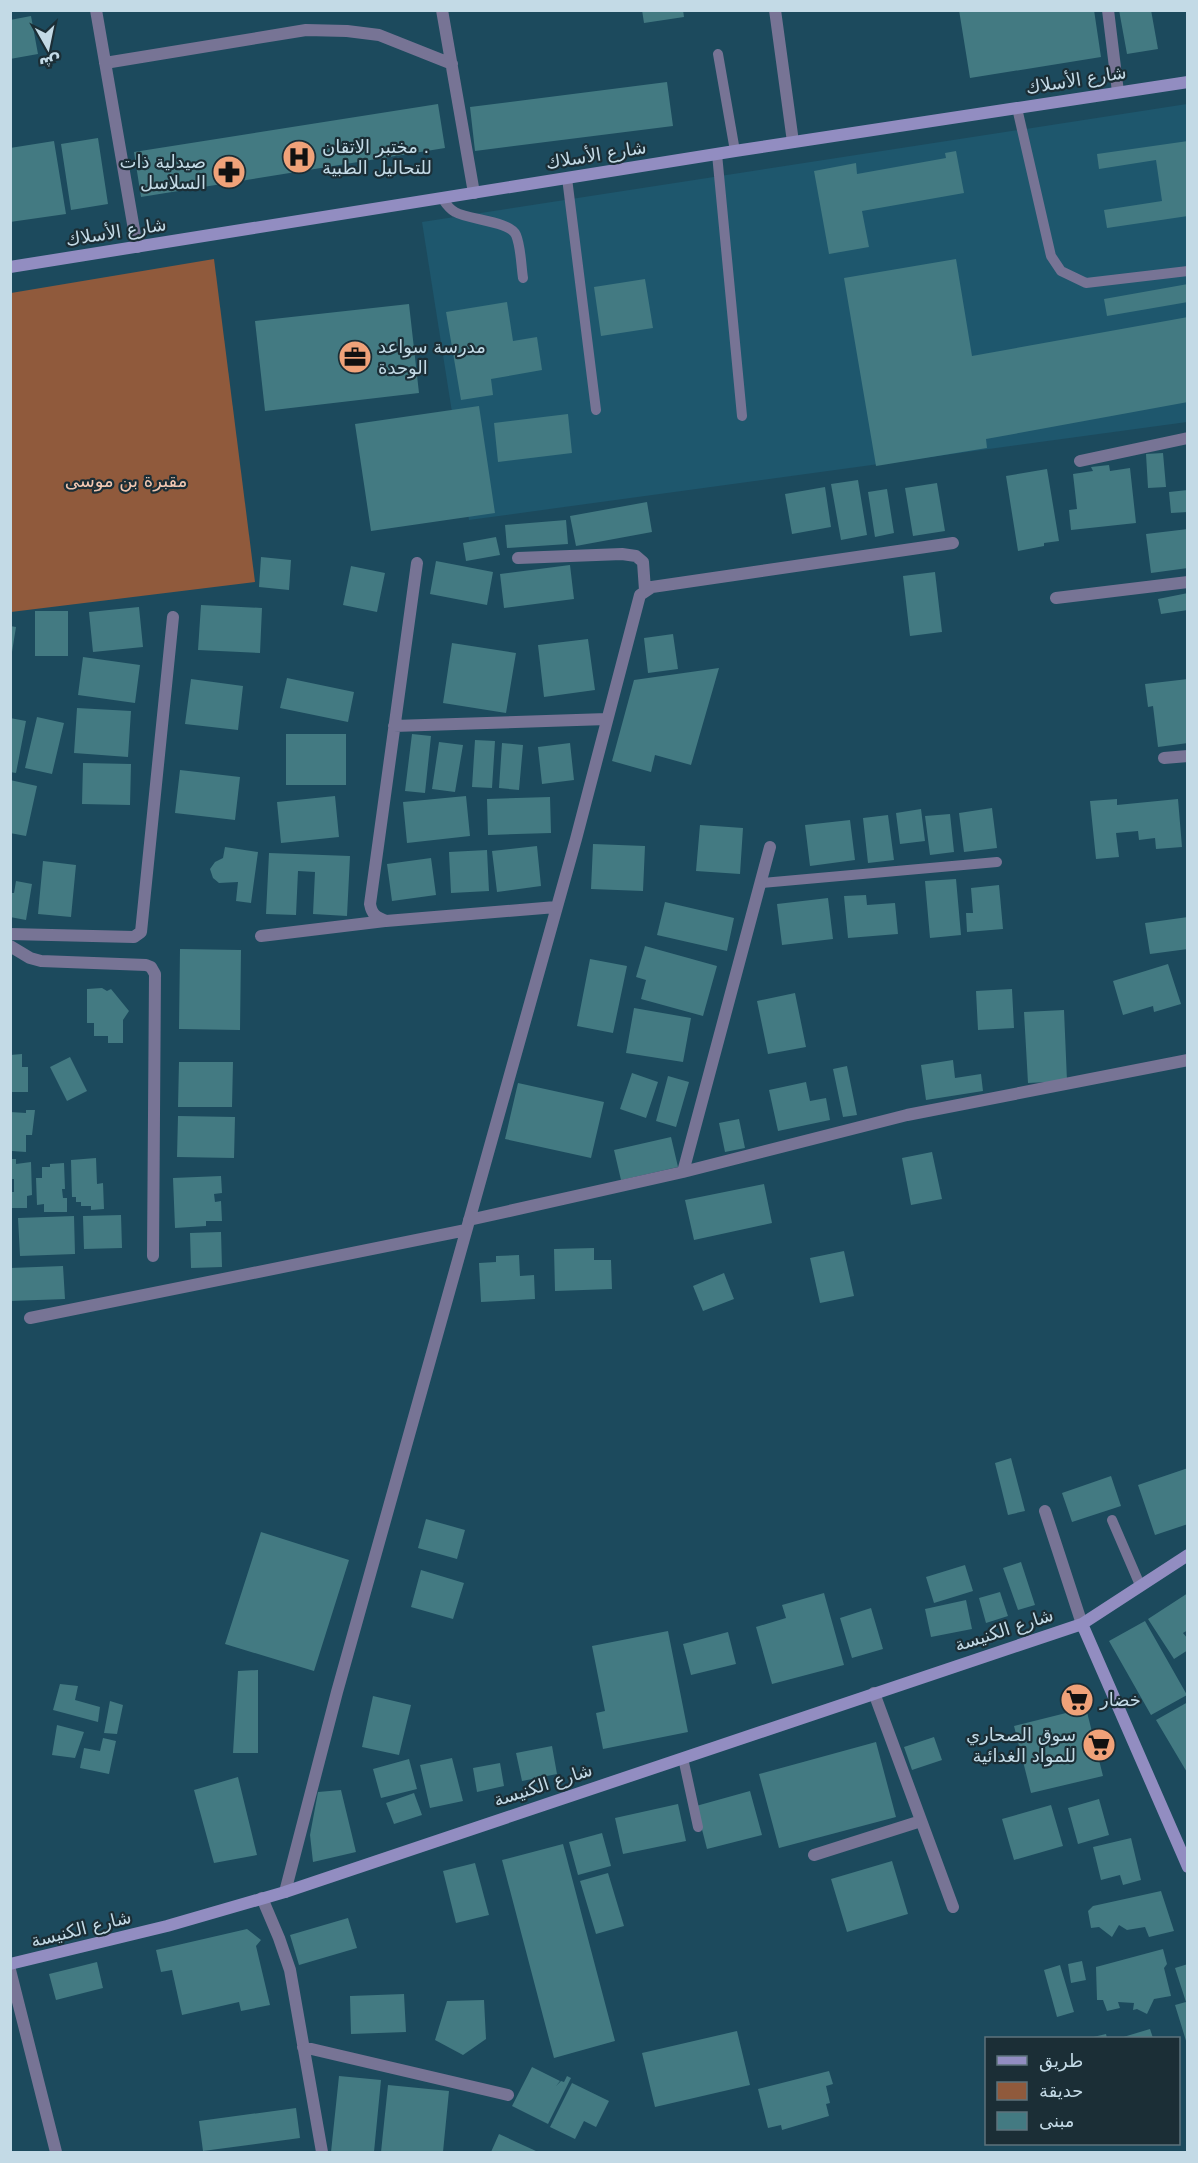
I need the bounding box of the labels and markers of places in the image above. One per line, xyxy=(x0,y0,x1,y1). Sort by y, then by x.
place label: مختبر اﻻتقان . للتحاليل الطبية xyxy=(322,136,432,178)
hospital icon: مختبر اﻻتقان . للتحاليل الطبية xyxy=(281,139,317,175)
place label: صيدلية ذات السلاسل xyxy=(120,151,206,193)
pharmacy icon: صيدلية ذات السلاسل xyxy=(211,154,247,190)
place label: مدرسة سواعد الوحدة xyxy=(378,336,486,379)
office icon: مدرسة سواعد الوحدة xyxy=(337,339,373,375)
supermarket icon: خضار xyxy=(1059,1682,1095,1718)
place label: خضار xyxy=(1099,1689,1141,1710)
place label: سوق الصحاري للمواد الغدائية xyxy=(966,1724,1076,1767)
supermarket icon: سوق الصحاري للمواد الغدائية xyxy=(1081,1727,1117,1763)

